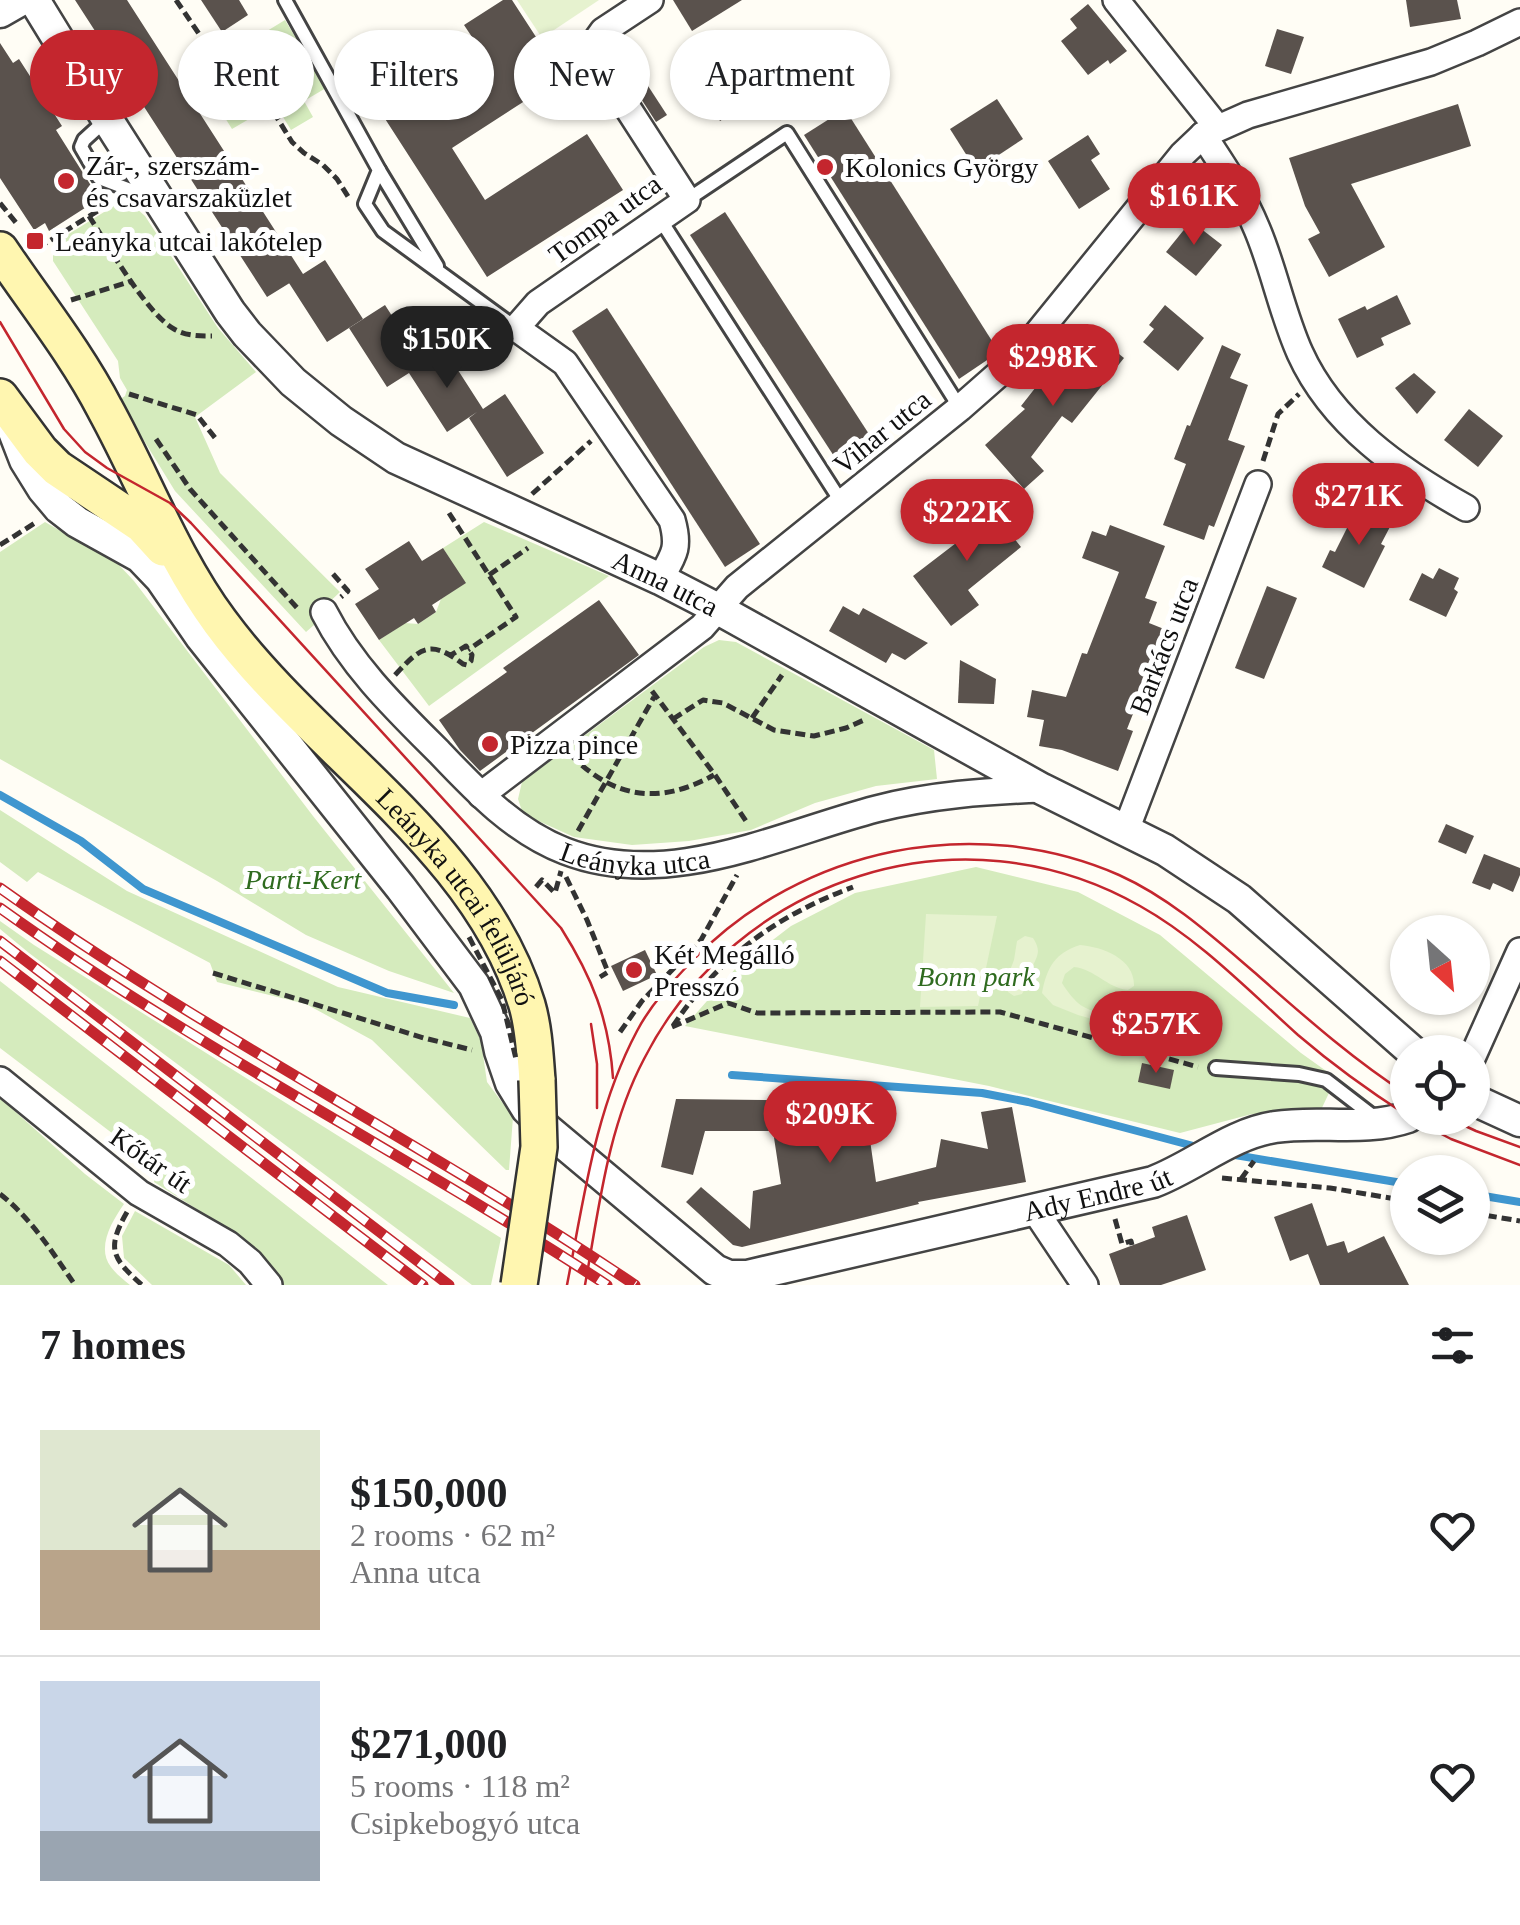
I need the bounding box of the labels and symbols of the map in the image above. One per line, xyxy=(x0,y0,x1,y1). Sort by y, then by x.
place label: Zár-, szerszám- és csavarszaküzlet xyxy=(86,150,292,213)
place label: Kolonics György xyxy=(845,152,1038,183)
marker: Kolonics György xyxy=(814,156,836,178)
pin: $161K xyxy=(1124,163,1264,248)
street label: Tompa utca xyxy=(543,168,668,270)
marker: Zár-, szerszám- és csavarszaküzlet xyxy=(55,170,77,192)
place label: Leányka utcai lakótelep xyxy=(55,226,322,257)
marker: Leányka utcai lakótelep xyxy=(24,230,46,252)
pin: $150K xyxy=(377,306,517,391)
pin: $298K xyxy=(983,324,1123,409)
street label: Vihar utca xyxy=(827,383,937,480)
pin: $271K xyxy=(1289,463,1429,548)
pin: $222K xyxy=(897,479,1037,564)
street label: Anna utca xyxy=(608,544,724,622)
street label: Barkács utca xyxy=(1124,573,1204,719)
place label: Pizza pince xyxy=(510,729,638,760)
marker: Pizza pince xyxy=(479,733,501,755)
street label: Leányka utcai felüljáró xyxy=(370,782,542,1009)
street label: Leányka utca xyxy=(556,835,713,881)
park label: Parti-Kert xyxy=(244,864,363,895)
north arrow xyxy=(1390,915,1490,1015)
place label: Két Megálló Presszó xyxy=(654,939,795,1002)
marker: Két Megálló Presszó xyxy=(623,959,645,981)
park label: Bonn park xyxy=(917,961,1035,992)
pin: $257K xyxy=(1086,991,1226,1076)
pin: $209K xyxy=(760,1081,900,1166)
street label: Kőtár út xyxy=(104,1121,198,1199)
street label: Ady Endre út xyxy=(1021,1160,1177,1227)

